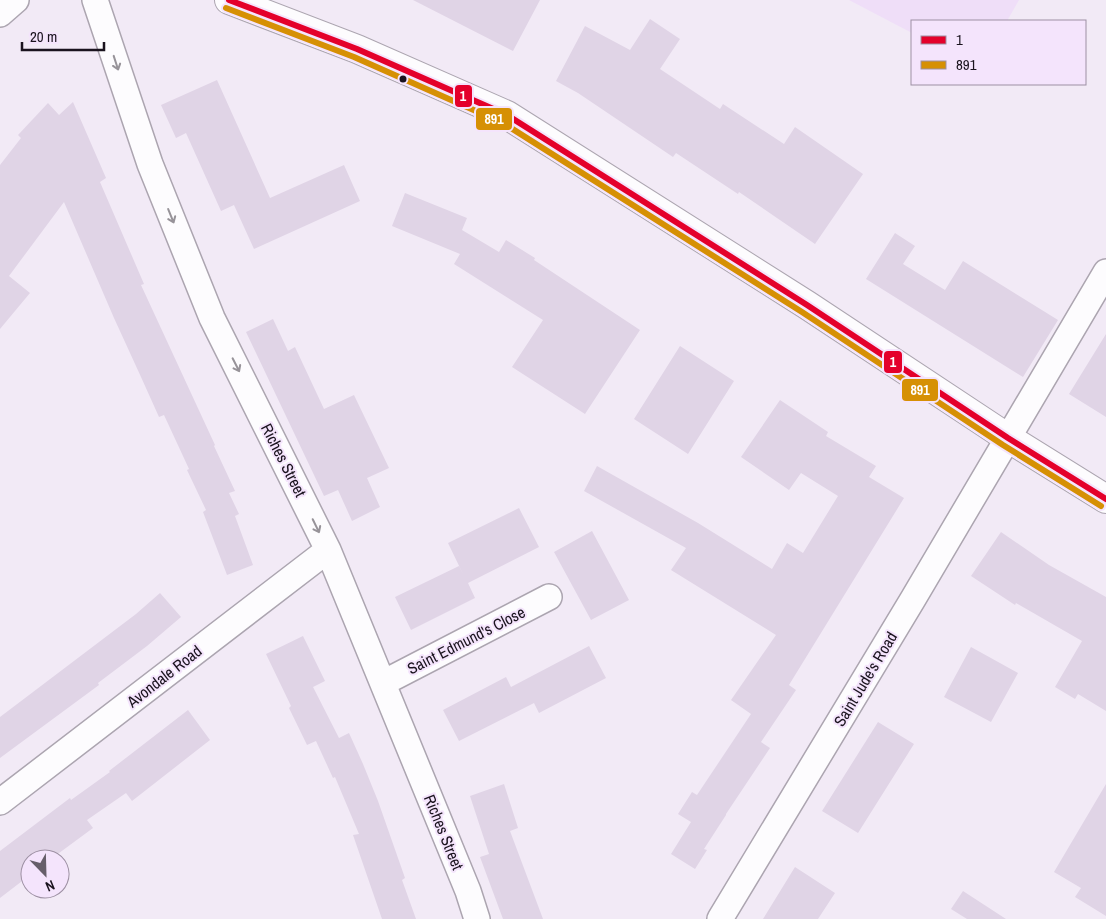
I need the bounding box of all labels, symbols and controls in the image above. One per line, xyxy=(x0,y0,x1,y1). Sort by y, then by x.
scale bar xyxy=(22,20,105,52)
legend xyxy=(911,20,1086,85)
text: 20 m xyxy=(30,26,57,47)
text: 1 xyxy=(956,29,963,50)
text: 891 xyxy=(956,54,977,75)
one-way arrow xyxy=(112,55,121,70)
unlabelled marker xyxy=(398,74,408,84)
line badge: 1 xyxy=(454,84,473,108)
text: 1 xyxy=(460,87,467,105)
line badge: 891 xyxy=(475,107,513,131)
text: 891 xyxy=(484,110,504,128)
one-way arrow xyxy=(166,208,176,223)
line badge: 1 xyxy=(883,350,903,374)
text: 1 xyxy=(890,353,897,371)
one-way arrow xyxy=(231,357,241,372)
line badge: 891 xyxy=(901,378,939,402)
text: 891 xyxy=(910,381,930,399)
street label: Riches Street xyxy=(256,420,312,501)
one-way arrow xyxy=(311,518,321,533)
street label: Saint Edmund's Close xyxy=(403,601,529,679)
street label: Saint Jude's Road xyxy=(828,628,902,730)
street label: Avondale Road xyxy=(121,640,206,713)
street label: Riches Street xyxy=(419,791,469,873)
north arrow xyxy=(20,849,70,899)
text: N xyxy=(43,876,57,896)

